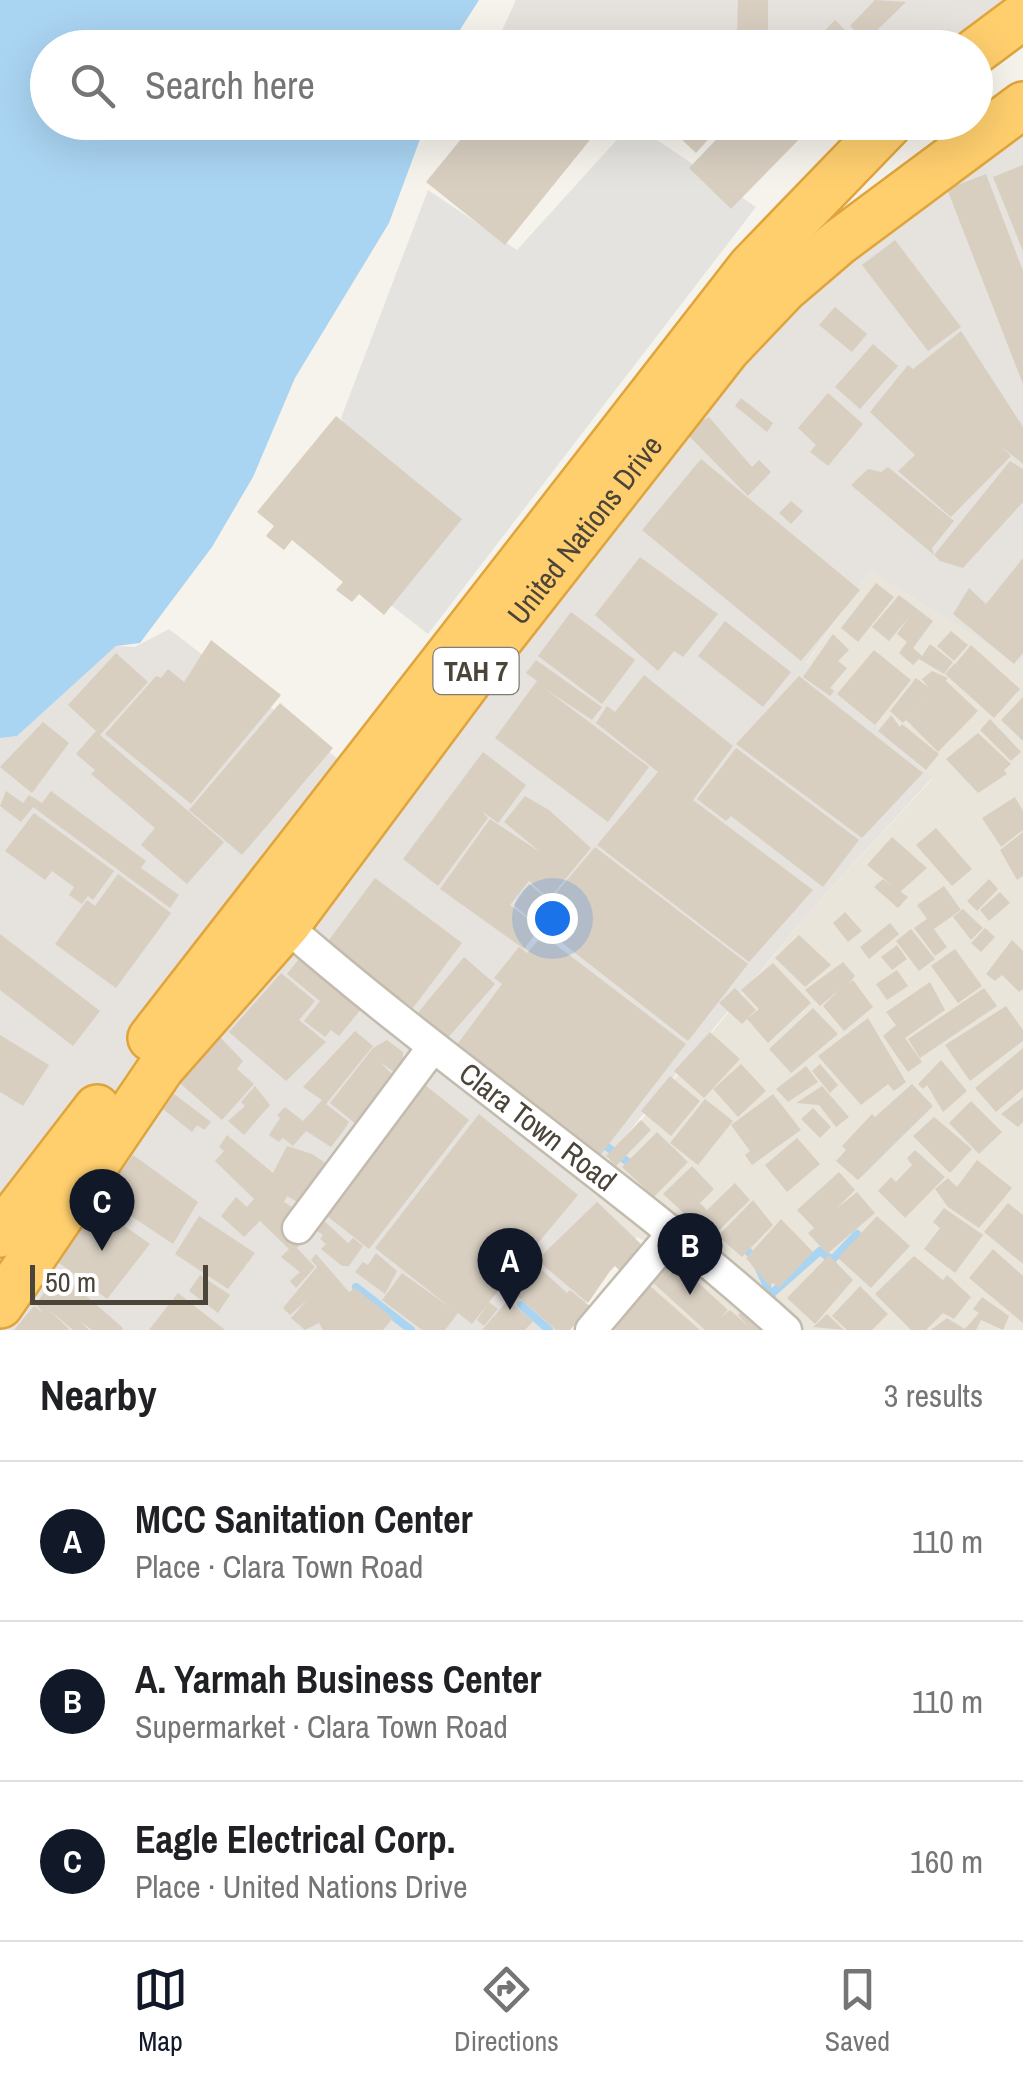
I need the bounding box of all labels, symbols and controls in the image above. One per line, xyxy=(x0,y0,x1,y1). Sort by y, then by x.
search box xyxy=(30,30,993,140)
icon: search xyxy=(65,58,120,113)
text: Search here xyxy=(145,60,315,111)
street label: United Nations Drive xyxy=(498,427,671,632)
road number: TAH 7 xyxy=(434,648,518,694)
your location xyxy=(527,893,578,944)
street label: Clara Town Road xyxy=(451,1053,625,1200)
pin: C xyxy=(70,1168,134,1251)
pin: B xyxy=(658,1212,722,1295)
pin: A xyxy=(478,1228,542,1310)
scale bar xyxy=(30,1260,208,1304)
text: 50 m xyxy=(45,1263,96,1301)
text: Nearby xyxy=(40,1367,157,1423)
text: 3 results xyxy=(884,1374,983,1417)
text: MCC Sanitation Center xyxy=(135,1494,473,1545)
text: A xyxy=(63,1520,82,1563)
text: 110 m xyxy=(912,1520,983,1563)
text: Place · Clara Town Road xyxy=(135,1545,423,1588)
text: A. Yarmah Business Center xyxy=(135,1654,541,1705)
text: B xyxy=(63,1680,82,1723)
text: 110 m xyxy=(912,1680,983,1723)
text: Supermarket · Clara Town Road xyxy=(135,1705,508,1748)
text: Eagle Electrical Corp. xyxy=(135,1814,455,1865)
text: C xyxy=(63,1840,82,1883)
text: 160 m xyxy=(910,1840,983,1883)
text: Place · United Nations Drive xyxy=(135,1865,468,1908)
tab: Map xyxy=(133,1962,188,2060)
tab: Directions xyxy=(454,1962,559,2060)
tab: Saved xyxy=(825,1962,890,2060)

